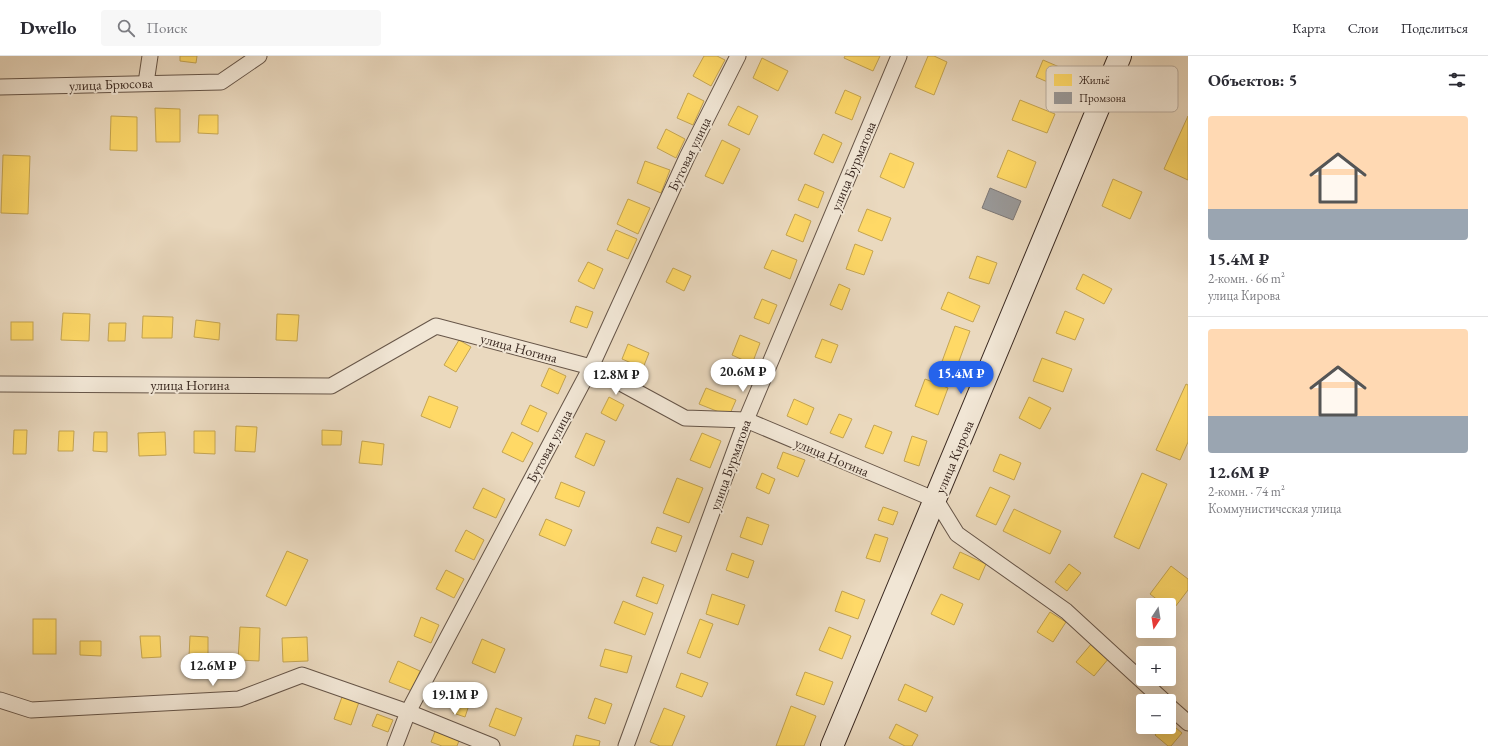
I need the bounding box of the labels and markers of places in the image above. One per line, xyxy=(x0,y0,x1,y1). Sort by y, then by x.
pin: 20.6M ₽ xyxy=(706,359,780,393)
pin: 15.4M ₽ xyxy=(924,361,998,395)
pin: 12.8M ₽ xyxy=(579,362,653,396)
pin: 12.6M ₽ xyxy=(176,653,250,687)
pin: 19.1M ₽ xyxy=(418,682,492,716)

